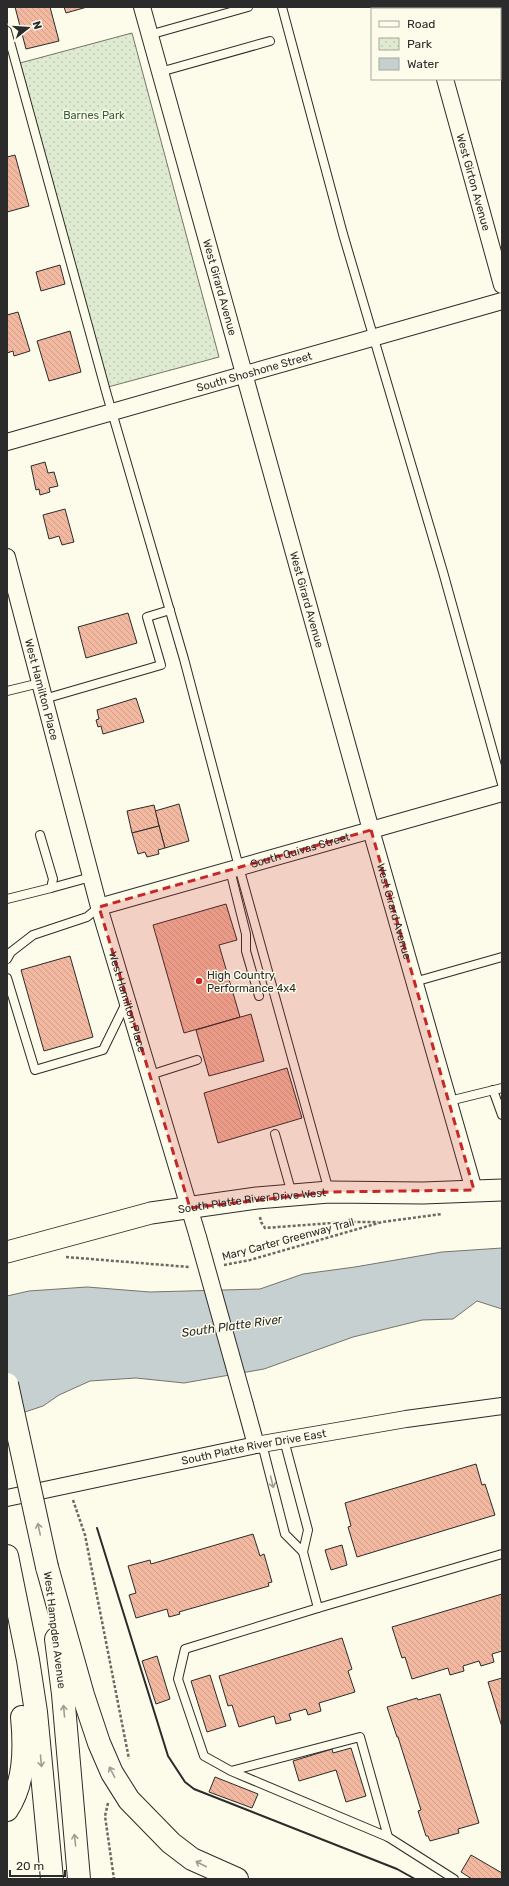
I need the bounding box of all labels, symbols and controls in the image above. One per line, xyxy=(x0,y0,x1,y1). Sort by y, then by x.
north arrow xyxy=(8,8,48,48)
legend xyxy=(371,8,501,80)
text: Road xyxy=(407,17,435,31)
text: N xyxy=(30,20,44,31)
text: Park xyxy=(407,37,433,51)
text: Water xyxy=(407,57,439,71)
park label: Barnes Park xyxy=(63,109,125,122)
street label: West Girton Avenue xyxy=(453,132,493,232)
street label: West Girard Avenue xyxy=(200,238,239,337)
street label: South Shoshone Street xyxy=(195,349,314,395)
street label: West Girard Avenue xyxy=(287,550,326,649)
street label: West Hamilton Place xyxy=(22,637,61,742)
street label: South Quivas Street xyxy=(249,830,352,871)
street label: West Girard Avenue xyxy=(374,862,414,961)
street label: West Hamilton Place xyxy=(106,950,148,1054)
place label: High Country Performance 4x4 xyxy=(207,969,296,995)
marker: High Country Performance 4x4 xyxy=(194,976,204,986)
street label: South Platte River Drive West xyxy=(177,1186,327,1216)
street label: Mary Carter Greenway Trail xyxy=(221,1216,356,1263)
water label: South Platte River xyxy=(181,1312,284,1340)
street label: South Platte River Drive East xyxy=(180,1427,328,1468)
one-way arrow xyxy=(269,1475,276,1488)
one-way arrow xyxy=(34,1523,42,1536)
street label: West Hampden Avenue xyxy=(41,1571,68,1689)
one-way arrow xyxy=(61,1705,68,1718)
one-way arrow xyxy=(37,1754,44,1767)
one-way arrow xyxy=(108,1766,115,1778)
one-way arrow xyxy=(71,1834,79,1847)
scale bar xyxy=(10,1852,65,1878)
text: 20 m xyxy=(16,1859,44,1873)
one-way arrow xyxy=(196,1859,208,1867)

